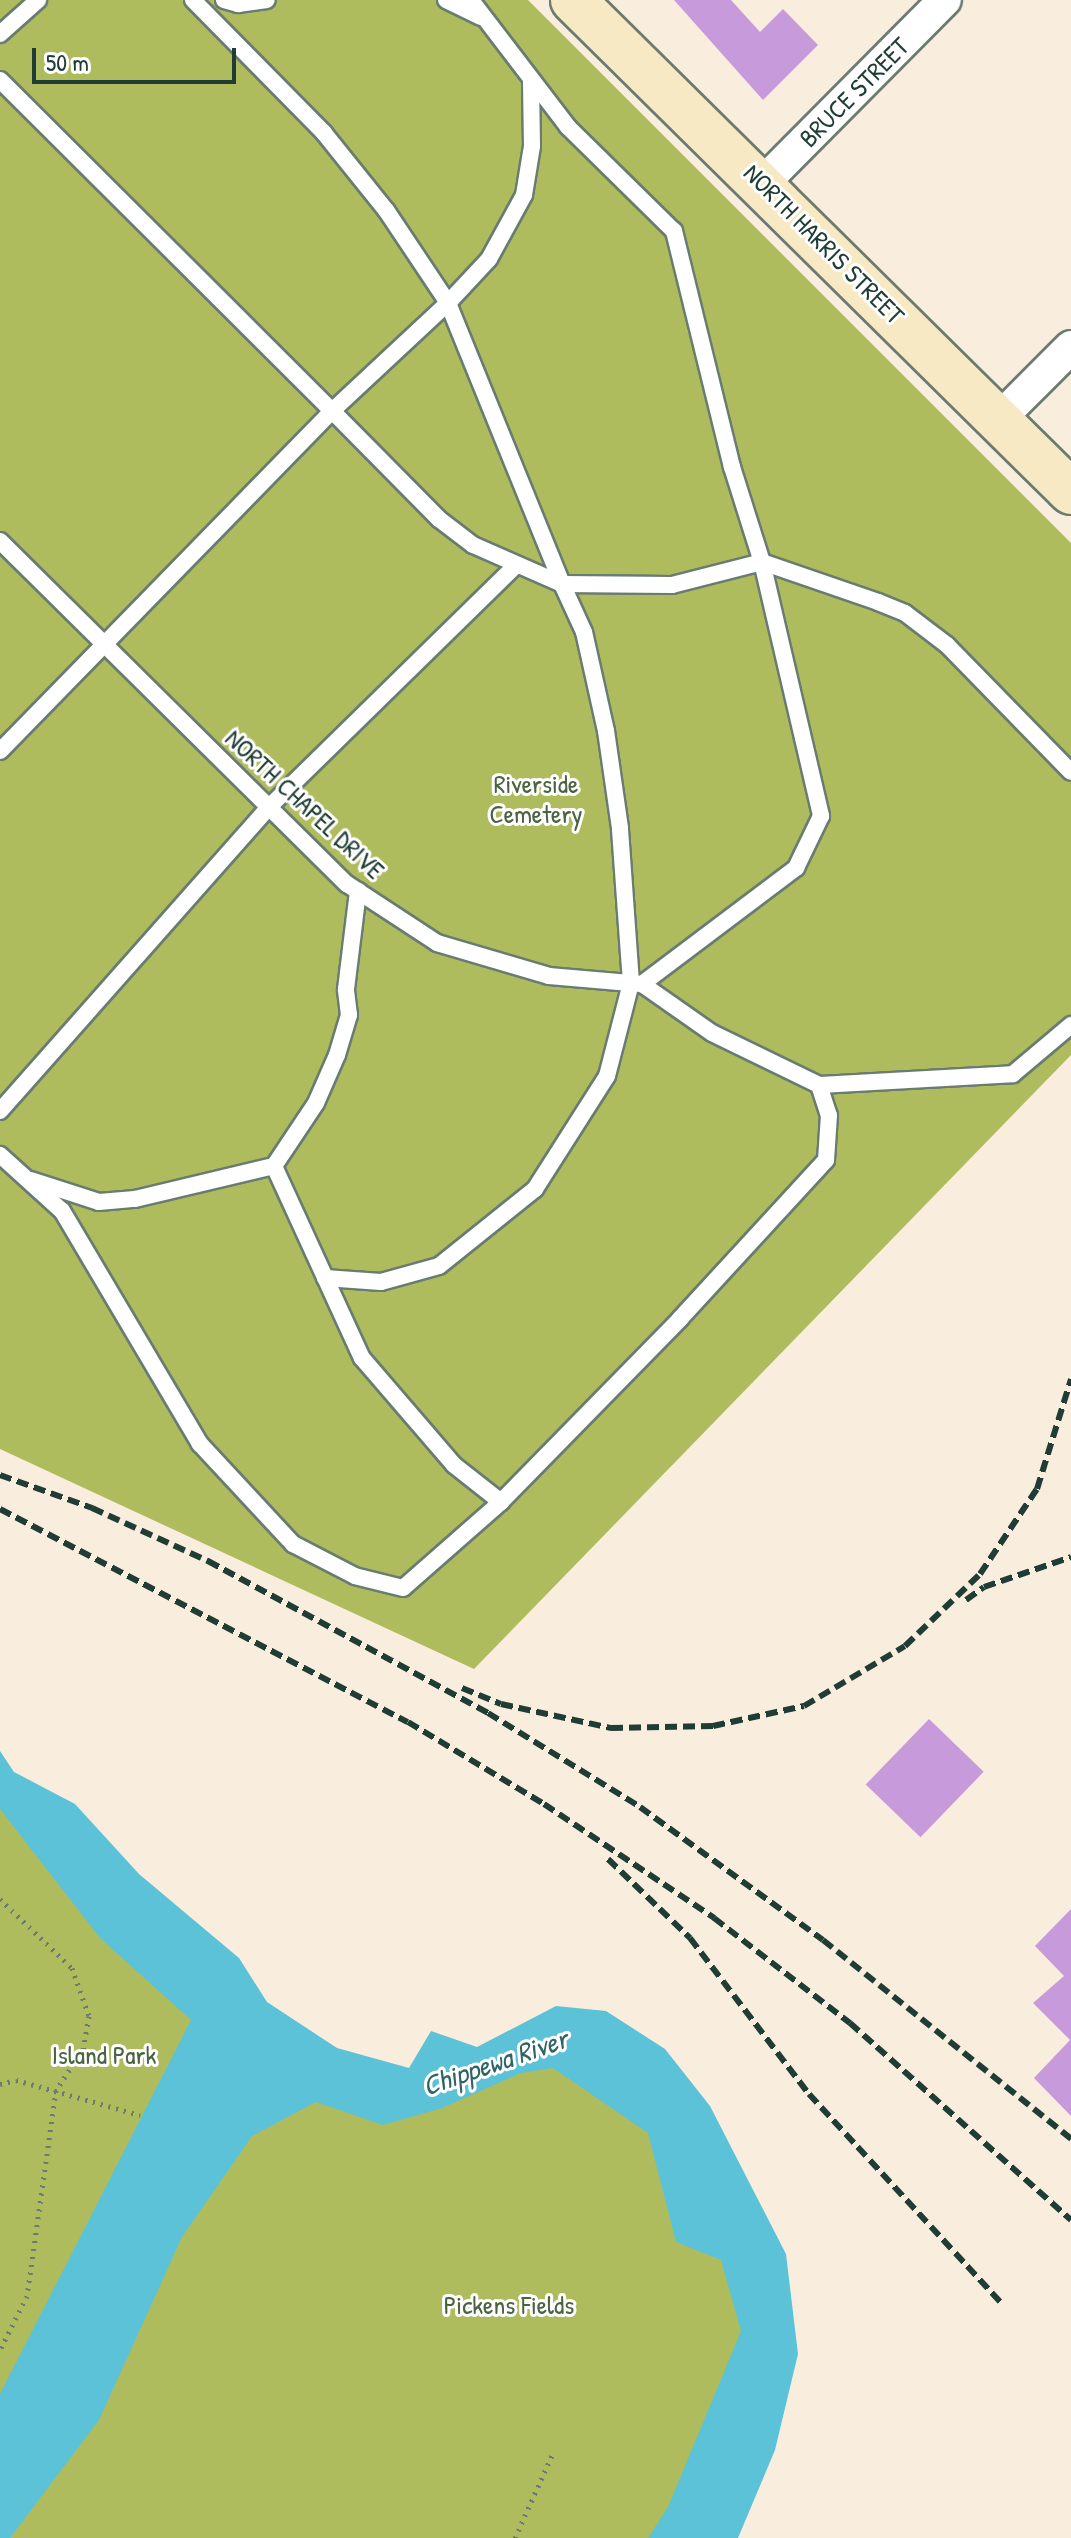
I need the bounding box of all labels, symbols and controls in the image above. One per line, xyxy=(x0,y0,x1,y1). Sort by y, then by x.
street label: BRUCE STREET xyxy=(793,31,915,153)
scale bar xyxy=(36,32,240,82)
text: 50 m xyxy=(46,46,89,78)
street label: NORTH HARRIS STREET xyxy=(737,157,911,331)
street label: NORTH CHAPEL DRIVE xyxy=(219,723,391,885)
park label: Riverside Cemetery xyxy=(490,768,582,830)
water label: Chippewa River xyxy=(418,2022,572,2102)
park label: Island Park xyxy=(52,2039,156,2071)
park label: Pickens Fields xyxy=(444,2289,574,2321)

